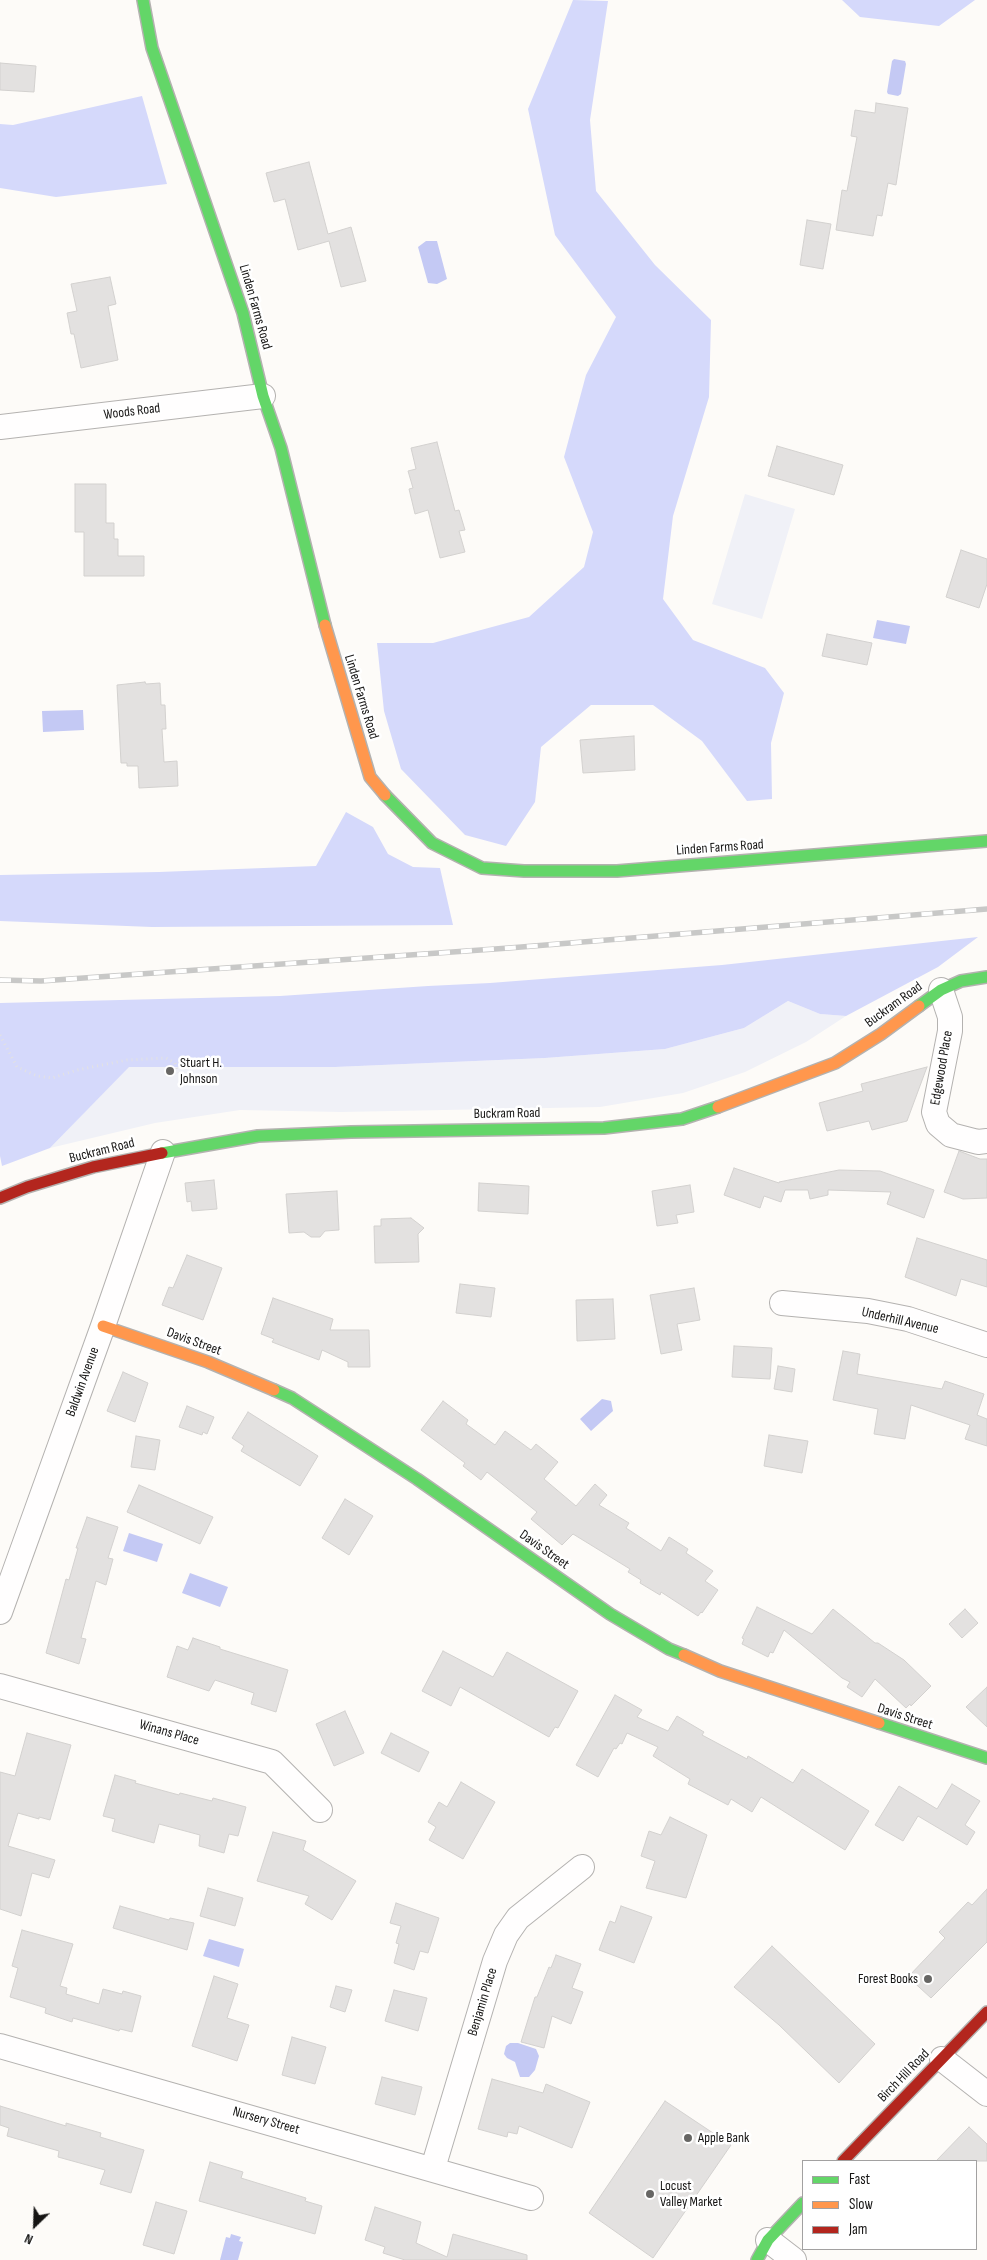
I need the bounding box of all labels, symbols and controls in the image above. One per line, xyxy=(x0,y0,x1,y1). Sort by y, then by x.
street label: Linden Farms Road xyxy=(235,263,275,351)
street label: Woods Road xyxy=(103,400,161,424)
street label: Linden Farms Road xyxy=(340,653,382,741)
street label: Linden Farms Road xyxy=(676,837,764,859)
street label: Buckram Road xyxy=(862,979,926,1031)
street label: Edgewood Place xyxy=(927,1030,957,1106)
place label: Stuart H. Johnson xyxy=(180,1055,222,1088)
marker: Stuart H. Johnson xyxy=(164,1065,176,1077)
street label: Buckram Road xyxy=(473,1105,541,1123)
street label: Buckram Road xyxy=(68,1135,136,1167)
street label: Underhill Avenue xyxy=(860,1304,940,1338)
street label: Davis Street xyxy=(164,1324,224,1360)
street label: Baldwin Avenue xyxy=(63,1345,103,1419)
street label: Davis Street xyxy=(516,1527,572,1573)
street label: Davis Street xyxy=(875,1700,935,1734)
street label: Winans Place xyxy=(137,1716,201,1750)
street label: Benjamin Place xyxy=(465,1966,501,2038)
place label: Forest Books xyxy=(858,1971,918,1987)
marker: Forest Books xyxy=(922,1973,934,1985)
street label: Birch Hill Road xyxy=(875,2046,933,2106)
street label: Nursery Street xyxy=(231,2103,301,2139)
place label: Apple Bank xyxy=(698,2130,749,2146)
marker: Apple Bank xyxy=(682,2132,694,2144)
legend xyxy=(802,2160,977,2250)
text: Fast xyxy=(849,2170,870,2189)
place label: Locust Valley Market xyxy=(660,2178,722,2210)
marker: Locust Valley Market xyxy=(644,2188,656,2200)
text: Slow xyxy=(849,2195,873,2214)
north arrow xyxy=(10,2200,60,2250)
text: Jam xyxy=(849,2220,867,2239)
text: N xyxy=(22,2230,36,2248)

